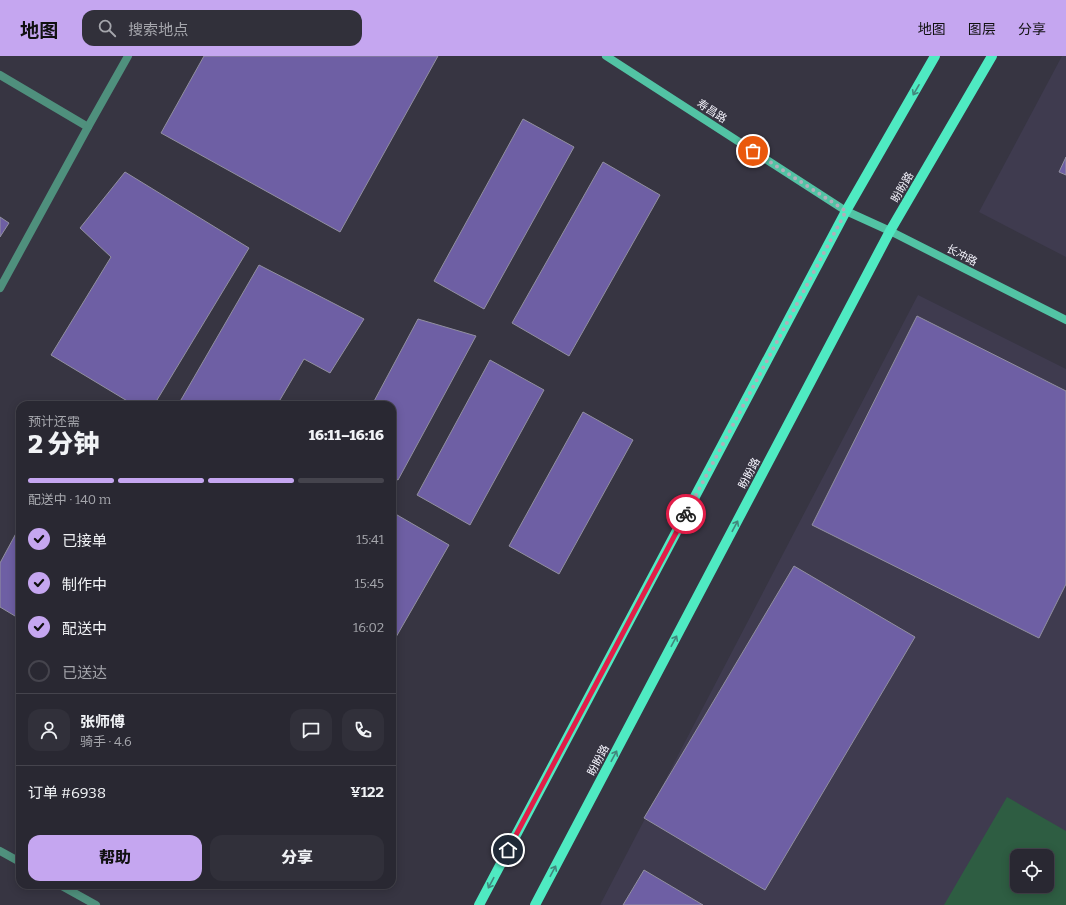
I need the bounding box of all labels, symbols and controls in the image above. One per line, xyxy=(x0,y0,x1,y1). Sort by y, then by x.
search box xyxy=(82,10,362,46)
icon: search xyxy=(96,17,118,39)
text: 地图 xyxy=(20,19,58,42)
text: 搜索地点 xyxy=(128,21,188,39)
text: 地图 xyxy=(918,21,946,38)
text: 图层 xyxy=(968,21,996,38)
text: 分享 xyxy=(1018,21,1046,38)
one-way arrow xyxy=(911,84,919,96)
street label: 寿昌路 xyxy=(694,97,729,126)
pin xyxy=(736,134,770,168)
icon: bag xyxy=(742,140,764,162)
street label: 盼盼路 xyxy=(889,170,916,205)
street label: 长冲路 xyxy=(944,242,979,269)
text: 预计还需 xyxy=(28,414,80,429)
text: 16:11–16:16 xyxy=(308,426,384,444)
text: 2 分钟 xyxy=(28,429,99,460)
street label: 盼盼路 xyxy=(736,456,763,491)
text: 配送中 · 140 m xyxy=(28,492,111,507)
courier xyxy=(666,494,706,534)
icon: bike xyxy=(675,503,697,525)
one-way arrow xyxy=(732,520,739,532)
icon: check xyxy=(28,528,50,550)
text: 已接单 xyxy=(62,532,107,550)
text: 15:41 xyxy=(356,532,384,547)
icon: check xyxy=(28,572,50,594)
text: 制作中 xyxy=(62,576,107,594)
text: 15:45 xyxy=(355,576,384,591)
icon: check xyxy=(28,616,50,638)
text: 配送中 xyxy=(62,620,107,638)
text: 16:02 xyxy=(353,620,384,635)
one-way arrow xyxy=(671,635,679,647)
text: 已送达 xyxy=(62,664,107,682)
button: person xyxy=(28,709,70,751)
button: chat xyxy=(290,709,332,751)
button: phone xyxy=(342,709,384,751)
text: 张师傅 xyxy=(80,713,125,731)
text: 骑手 · 4.6 xyxy=(80,734,132,749)
street label: 盼盼路 xyxy=(585,743,612,778)
one-way arrow xyxy=(610,750,618,762)
text: ¥122 xyxy=(350,783,384,801)
text: 订单 #6938 xyxy=(28,784,106,802)
pin xyxy=(491,833,525,867)
button: 帮助 xyxy=(28,835,202,881)
button: 分享 xyxy=(210,835,384,881)
icon: home xyxy=(497,839,519,861)
map controls xyxy=(1010,849,1054,893)
button: locate xyxy=(1010,849,1054,893)
one-way arrow xyxy=(550,865,557,877)
one-way arrow xyxy=(486,877,494,889)

